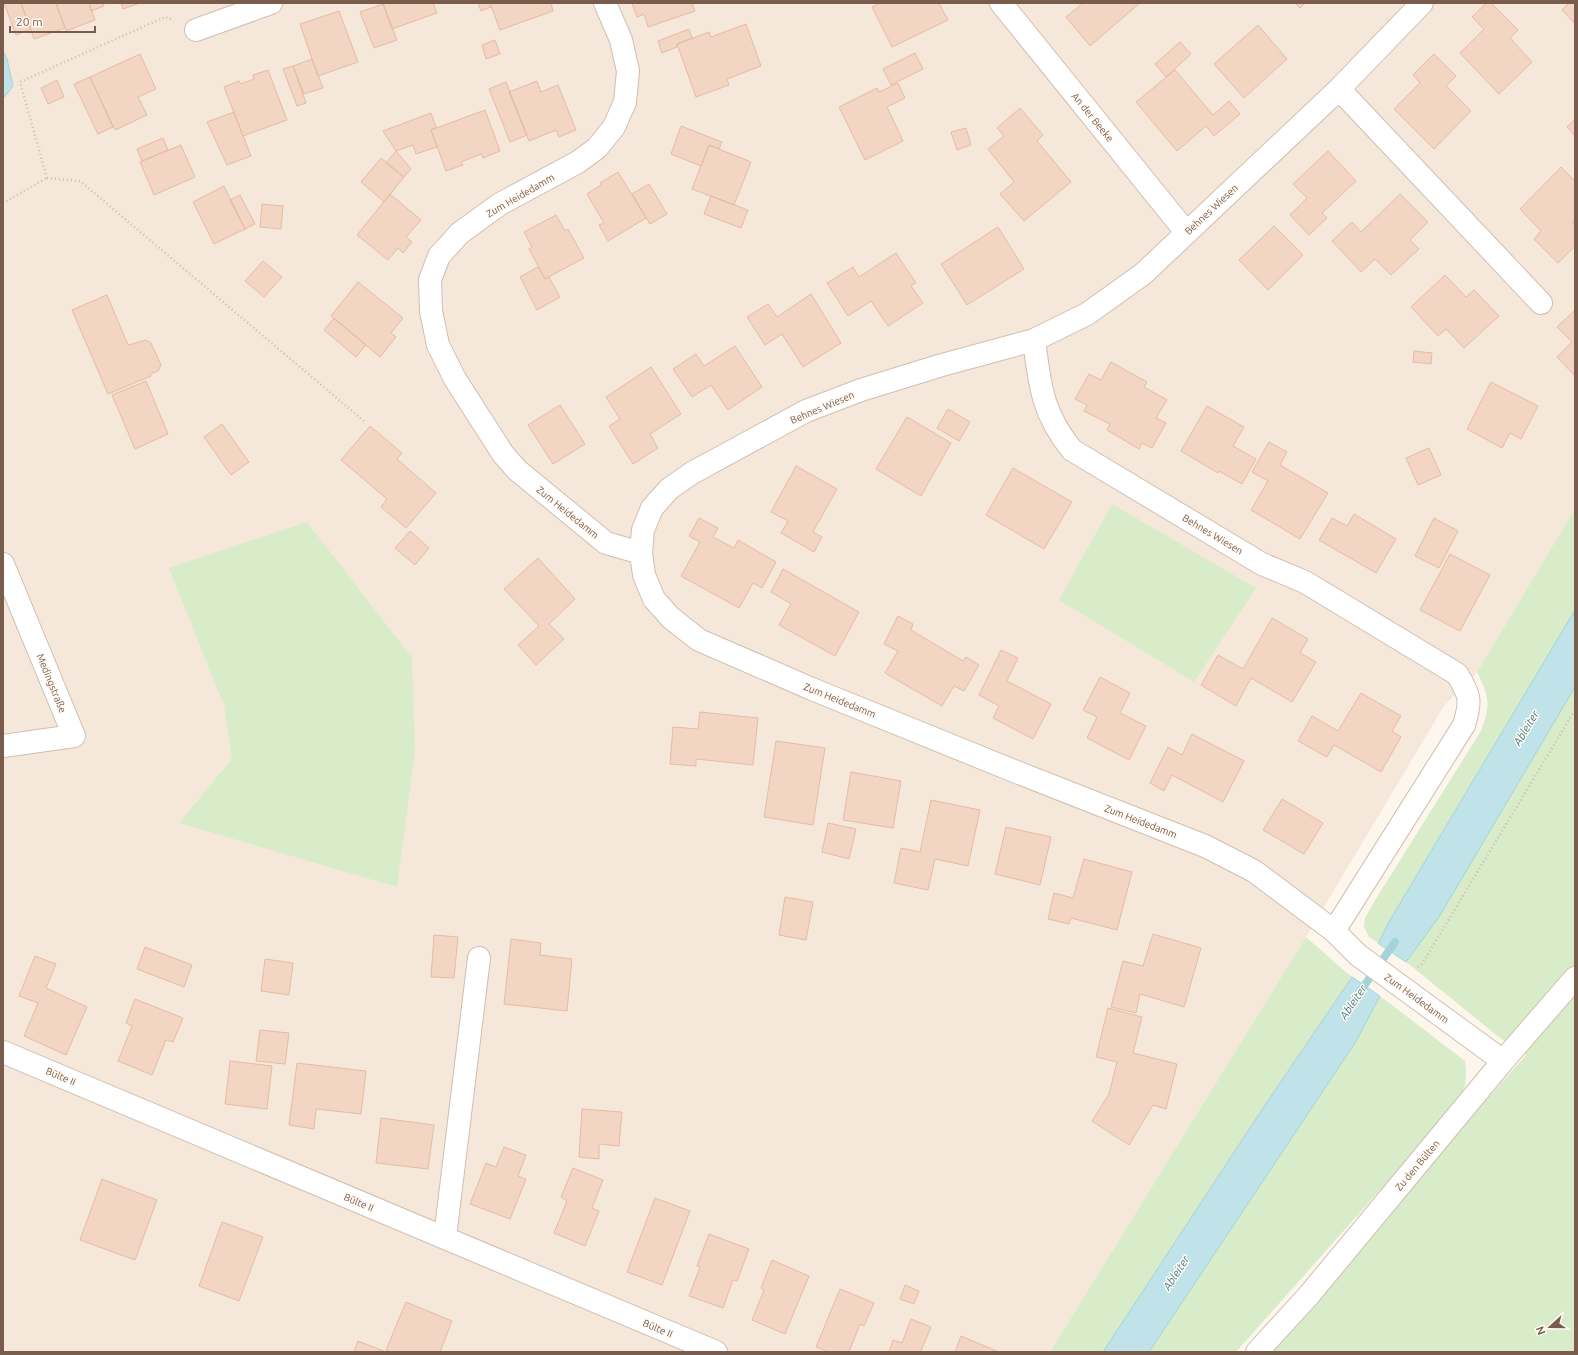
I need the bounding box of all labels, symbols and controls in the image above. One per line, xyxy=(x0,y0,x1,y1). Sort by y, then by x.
scale bar xyxy=(10,8,95,34)
text: 20 m xyxy=(16,15,43,28)
street label: An der Beeke xyxy=(1070,91,1116,144)
street label: Zum Heidedamm xyxy=(484,171,556,219)
street label: Behnes Wiesen xyxy=(1183,182,1240,237)
street label: Behnes Wiesen xyxy=(789,389,856,426)
street label: Zum Heidedamm xyxy=(534,484,601,541)
street label: Behnes Wiesen xyxy=(1181,512,1245,557)
street label: Medingstraße xyxy=(35,652,68,714)
street label: Zum Heidedamm xyxy=(802,681,877,720)
water label: Ableiter xyxy=(1510,708,1541,748)
street label: Zum Heidedamm xyxy=(1103,803,1179,840)
street label: Zum Heidedamm xyxy=(1382,971,1451,1025)
water label: Ableiter xyxy=(1337,982,1369,1022)
street label: Bülte II xyxy=(44,1065,77,1088)
street label: Zu den Bülten xyxy=(1393,1138,1442,1193)
street label: Bülte II xyxy=(342,1191,375,1214)
water label: Ableiter xyxy=(1160,1253,1192,1293)
north arrow xyxy=(1530,1307,1570,1347)
street label: Bülte II xyxy=(641,1317,674,1340)
text: N xyxy=(1534,1325,1548,1337)

